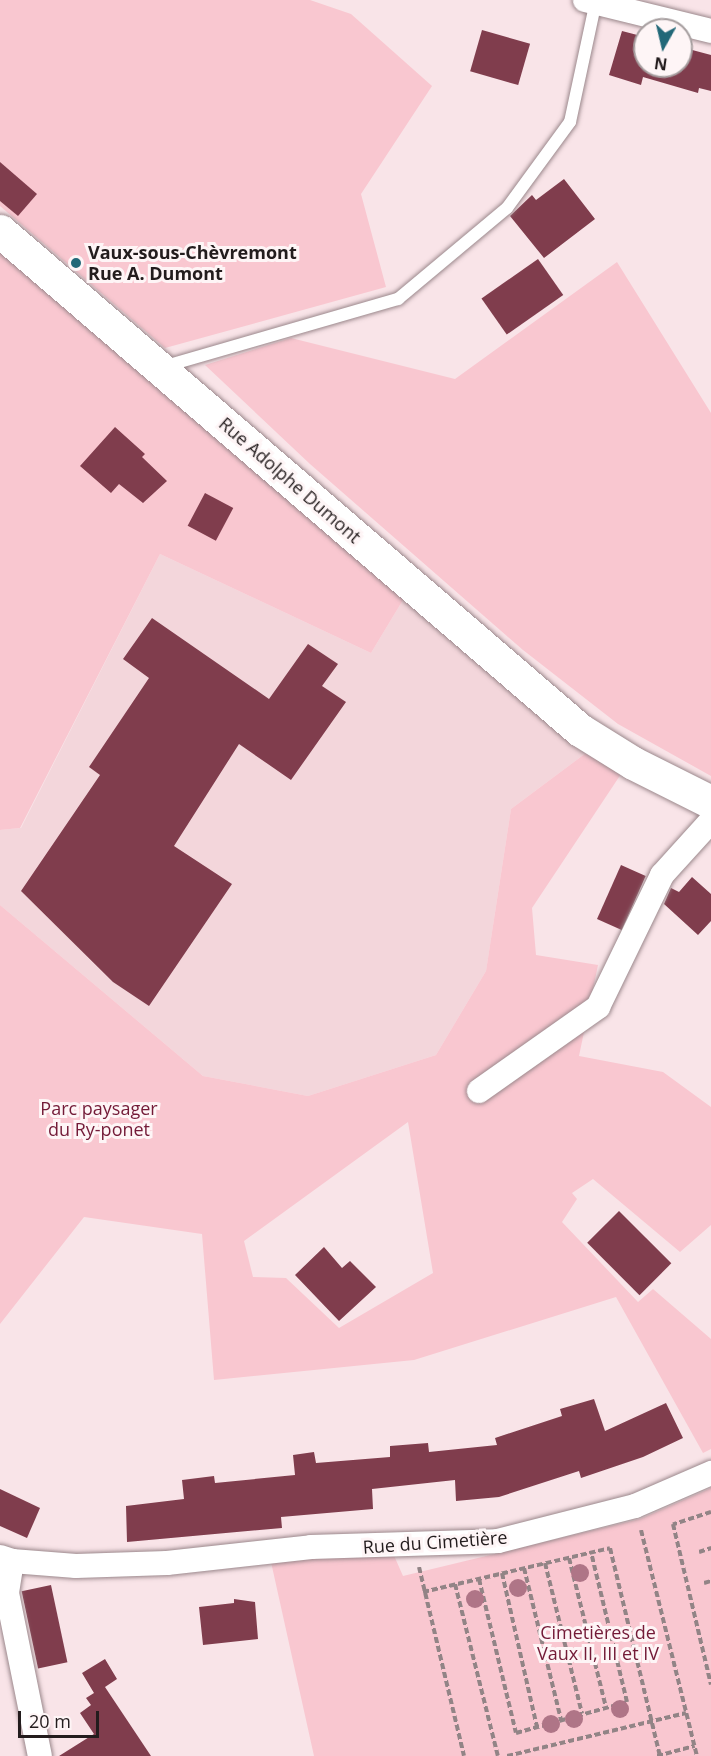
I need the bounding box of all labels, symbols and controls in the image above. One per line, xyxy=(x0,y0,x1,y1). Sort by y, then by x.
north arrow xyxy=(633,18,693,78)
text: N xyxy=(653,52,669,76)
place label: Vaux-sous-Chèvremont Rue A. Dumont xyxy=(88,242,297,284)
marker: Vaux-sous-Chèvremont Rue A. Dumont xyxy=(69,256,83,270)
street label: Rue Adolphe Dumont xyxy=(215,413,365,547)
park label: Parc paysager du Ry-ponet xyxy=(40,1098,158,1140)
street label: Rue du Cimetière xyxy=(362,1526,508,1558)
park label: Cimetières de Vaux II, III et IV xyxy=(537,1622,659,1664)
scale bar xyxy=(21,1699,102,1737)
text: 20 m xyxy=(29,1709,71,1733)

